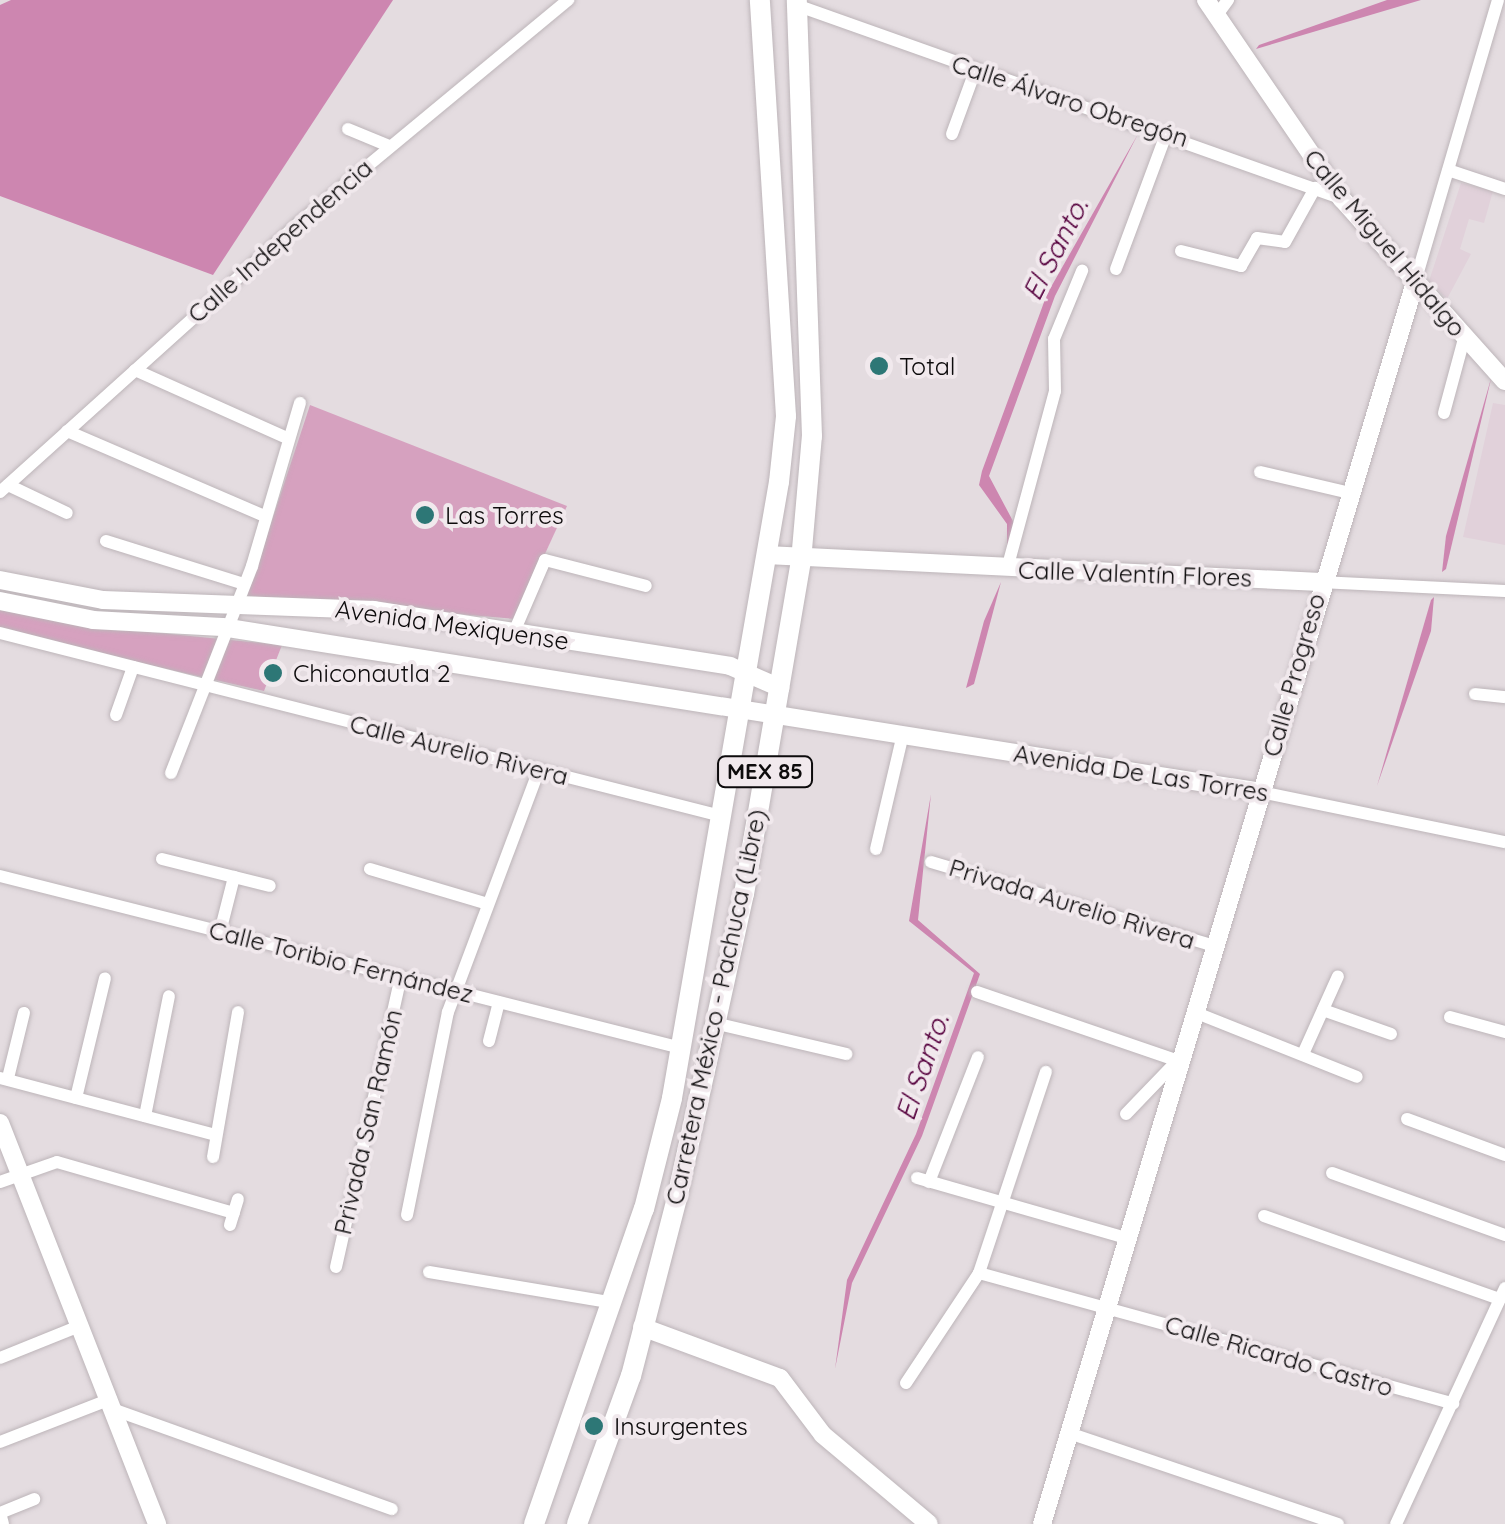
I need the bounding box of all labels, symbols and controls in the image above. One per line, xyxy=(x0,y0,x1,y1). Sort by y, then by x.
street label: Calle Álvaro Obregón xyxy=(948,49,1192,153)
street label: Calle Miguel Hidalgo xyxy=(1298,143,1472,343)
street label: Calle Independencia xyxy=(182,153,378,329)
water label: El Santo. xyxy=(1015,192,1095,306)
place label: Total xyxy=(899,351,956,381)
marker: Total xyxy=(868,355,890,377)
place label: Las Torres xyxy=(445,500,564,530)
marker: Las Torres xyxy=(414,504,436,526)
street label: Calle Valentín Flores xyxy=(1018,555,1252,593)
street label: Calle Progreso xyxy=(1256,590,1332,760)
street label: Avenida Mexiquense xyxy=(333,594,571,656)
place label: Chiconautla 2 xyxy=(293,658,451,688)
marker: Chiconautla 2 xyxy=(262,662,284,684)
street label: Calle Aurelio Rivera xyxy=(347,708,571,792)
street label: Avenida De Las Torres xyxy=(1011,738,1271,808)
road number: MEX 85 xyxy=(715,755,815,789)
street label: Carretera México - Pachuca (Libre) xyxy=(659,807,773,1207)
street label: Privada Aurelio Rivera xyxy=(945,852,1199,956)
street label: Calle Toribio Fernández xyxy=(206,915,476,1009)
street label: Privada San Ramón xyxy=(327,1007,409,1237)
water label: El Santo. xyxy=(888,1009,956,1125)
street label: Calle Ricardo Castro xyxy=(1161,1309,1397,1403)
place label: Insurgentes xyxy=(614,1411,748,1441)
marker: Insurgentes xyxy=(583,1415,605,1437)

